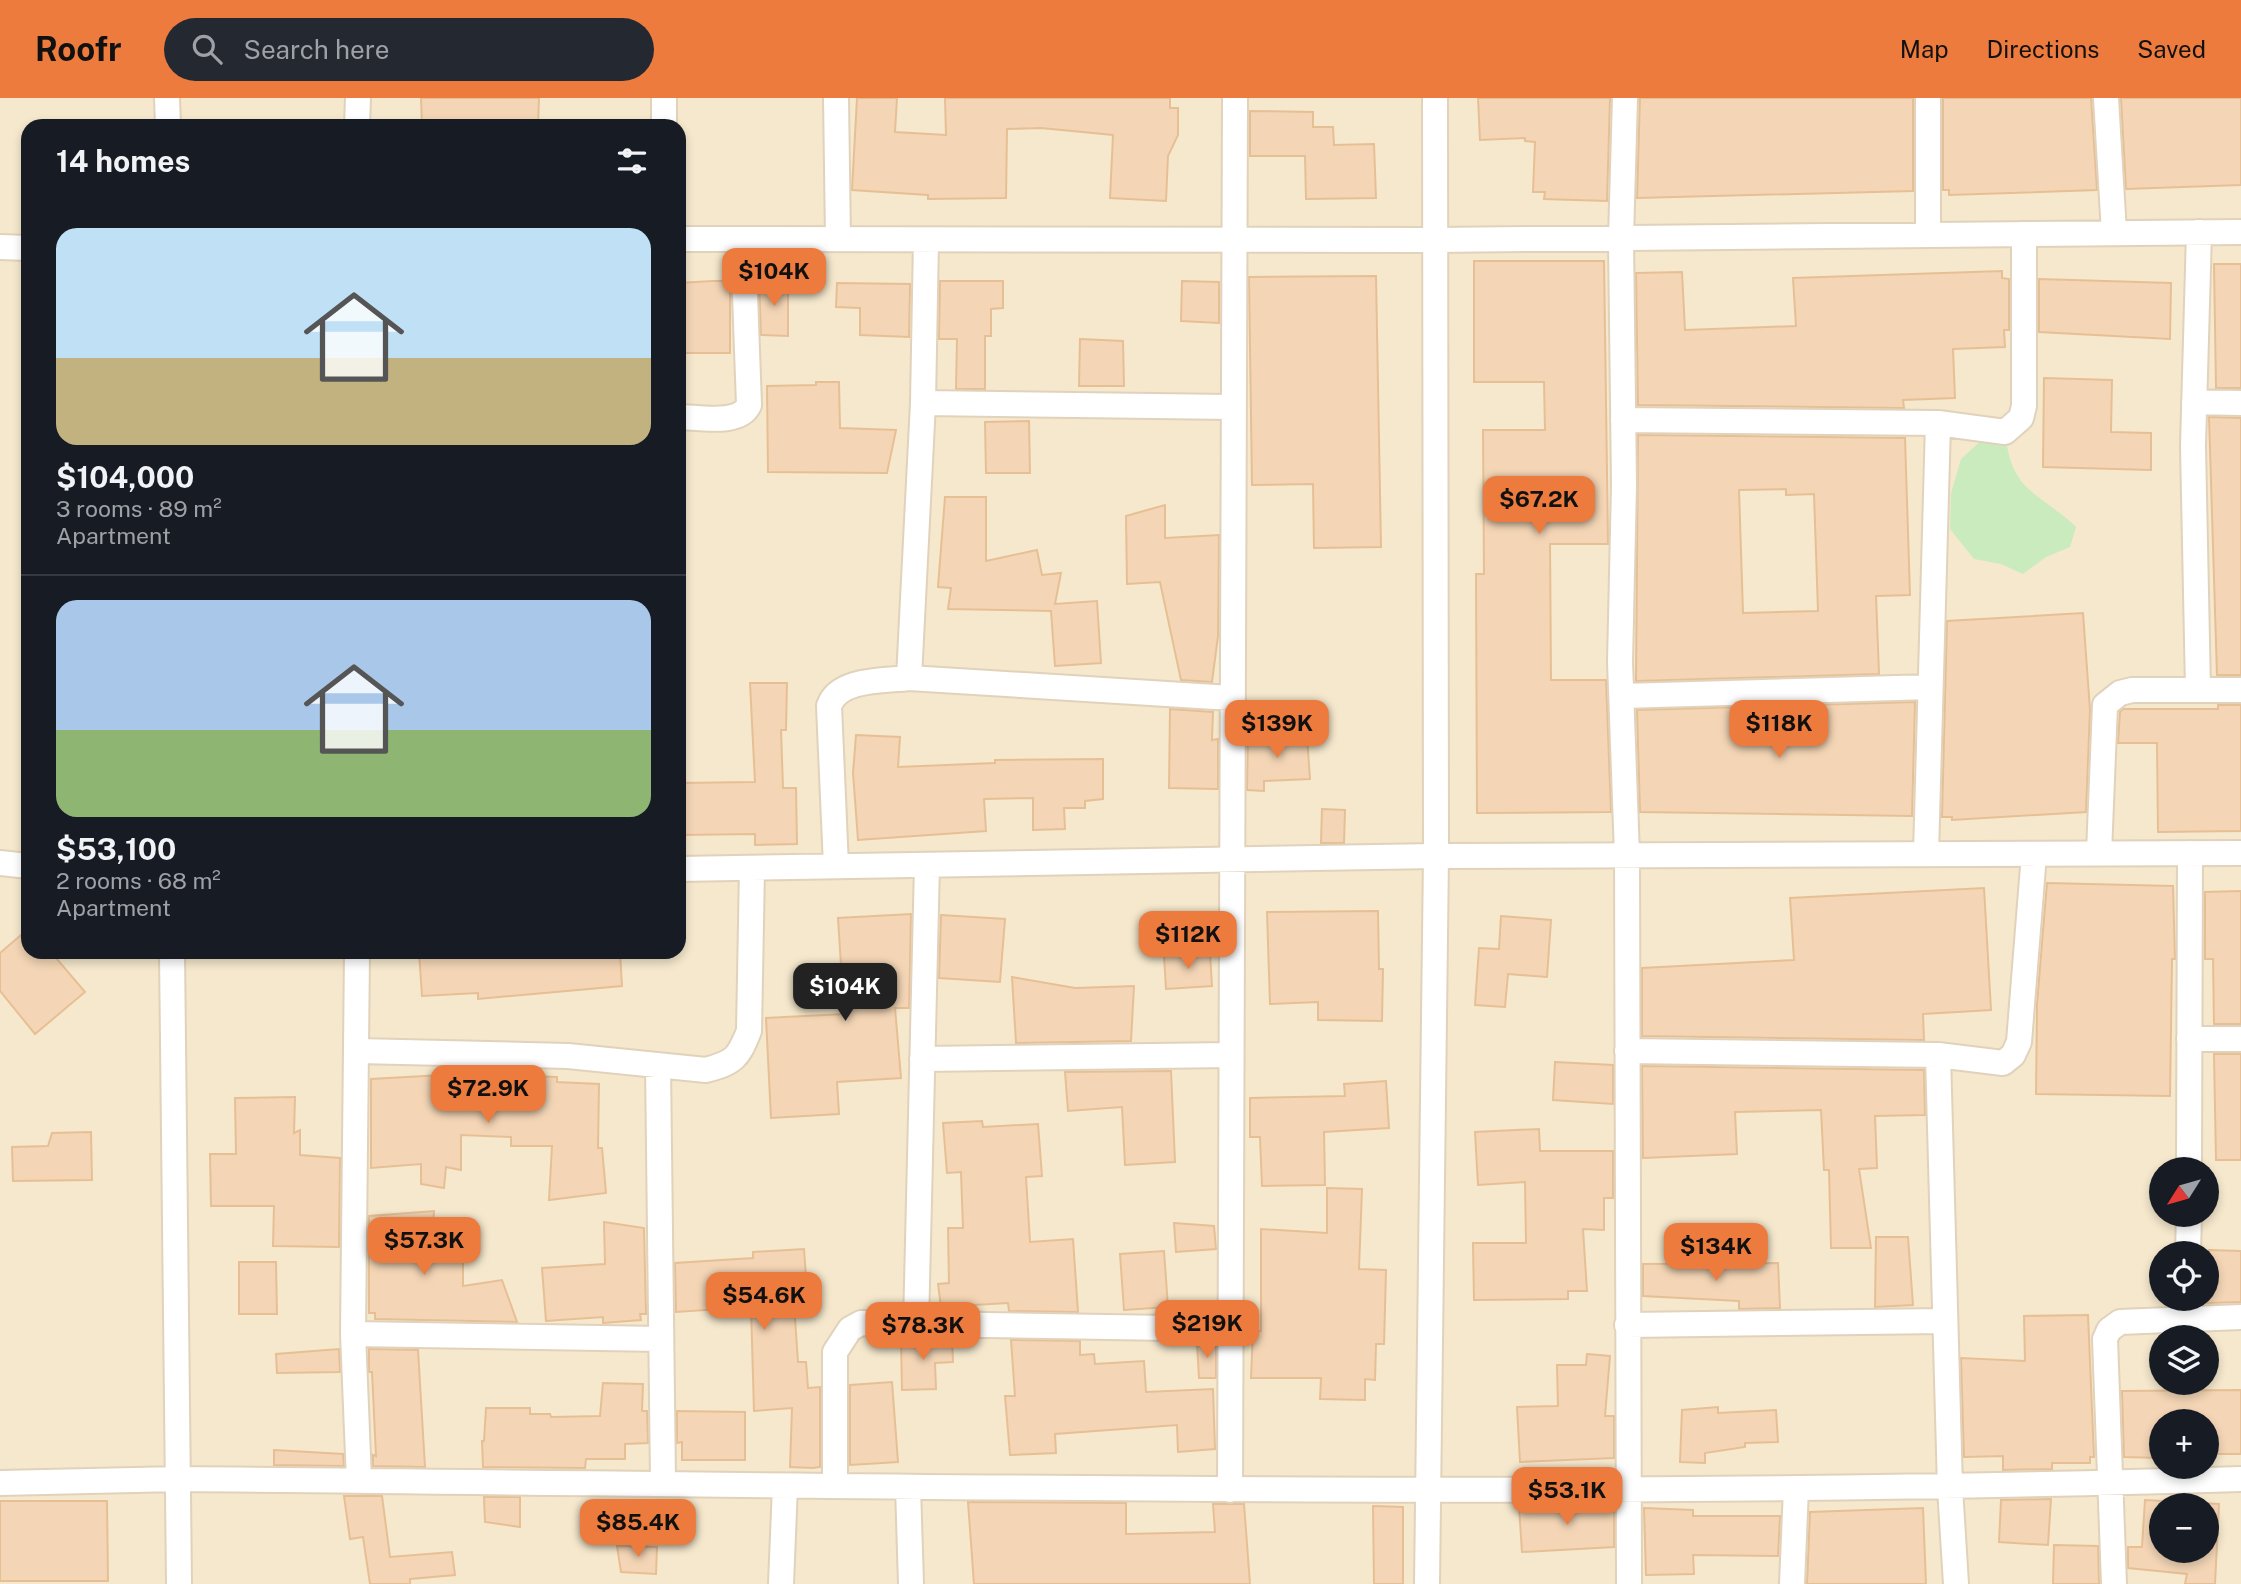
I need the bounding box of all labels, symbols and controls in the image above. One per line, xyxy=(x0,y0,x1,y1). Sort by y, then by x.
search box xyxy=(164,18,654,81)
text: Roofr xyxy=(35,30,122,68)
icon: search xyxy=(188,30,226,68)
text: Search here xyxy=(244,34,390,65)
text: Map xyxy=(1900,35,1949,63)
text: Directions xyxy=(1987,35,2099,63)
text: Saved xyxy=(2137,35,2206,63)
icon: filters xyxy=(613,142,651,180)
text: 14 homes xyxy=(56,143,190,179)
pin: $104K xyxy=(725,248,823,308)
text: $104K xyxy=(738,257,810,284)
icon: home xyxy=(291,274,417,400)
text: $104,000 xyxy=(56,459,194,495)
pin: $67.2K xyxy=(1482,476,1596,536)
text: $67.2K xyxy=(1499,485,1579,512)
text: 3 rooms · 89 m² xyxy=(56,495,222,522)
text: Apartment xyxy=(56,522,171,549)
icon: home xyxy=(291,646,417,772)
pin: $139K xyxy=(1228,700,1326,760)
pin: $118K xyxy=(1730,700,1828,760)
text: $139K xyxy=(1241,709,1313,736)
text: $118K xyxy=(1745,709,1813,736)
text: $53,100 xyxy=(56,831,176,867)
text: 2 rooms · 68 m² xyxy=(56,867,221,894)
text: Apartment xyxy=(56,894,171,921)
pin: $112K xyxy=(1139,912,1237,971)
text: $112K xyxy=(1155,920,1221,947)
pin: $104K xyxy=(796,964,894,1023)
text: $104K xyxy=(809,972,881,999)
pin: $72.9K xyxy=(431,1066,545,1125)
text: $72.9K xyxy=(447,1074,529,1101)
north arrow xyxy=(2149,1157,2219,1227)
map controls xyxy=(2149,1157,2219,1563)
pin: $57.3K xyxy=(367,1218,481,1277)
pin: $134K xyxy=(1667,1224,1765,1283)
text: $57.3K xyxy=(384,1226,464,1253)
text: $134K xyxy=(1680,1232,1752,1259)
button: locate xyxy=(2149,1241,2219,1311)
pin: $54.6K xyxy=(707,1272,821,1332)
text: $54.6K xyxy=(722,1281,806,1308)
pin: $219K xyxy=(1158,1300,1256,1360)
pin: $78.3K xyxy=(866,1302,980,1362)
text: $219K xyxy=(1171,1309,1243,1336)
text: $78.3K xyxy=(881,1311,965,1338)
button: layers xyxy=(2149,1325,2219,1395)
button: + xyxy=(2149,1409,2219,1479)
pin: $53.1K xyxy=(1510,1468,1624,1527)
text: $53.1K xyxy=(1527,1476,1607,1503)
button: − xyxy=(2149,1493,2219,1563)
pin: $85.4K xyxy=(581,1500,695,1559)
text: $85.4K xyxy=(596,1508,680,1535)

